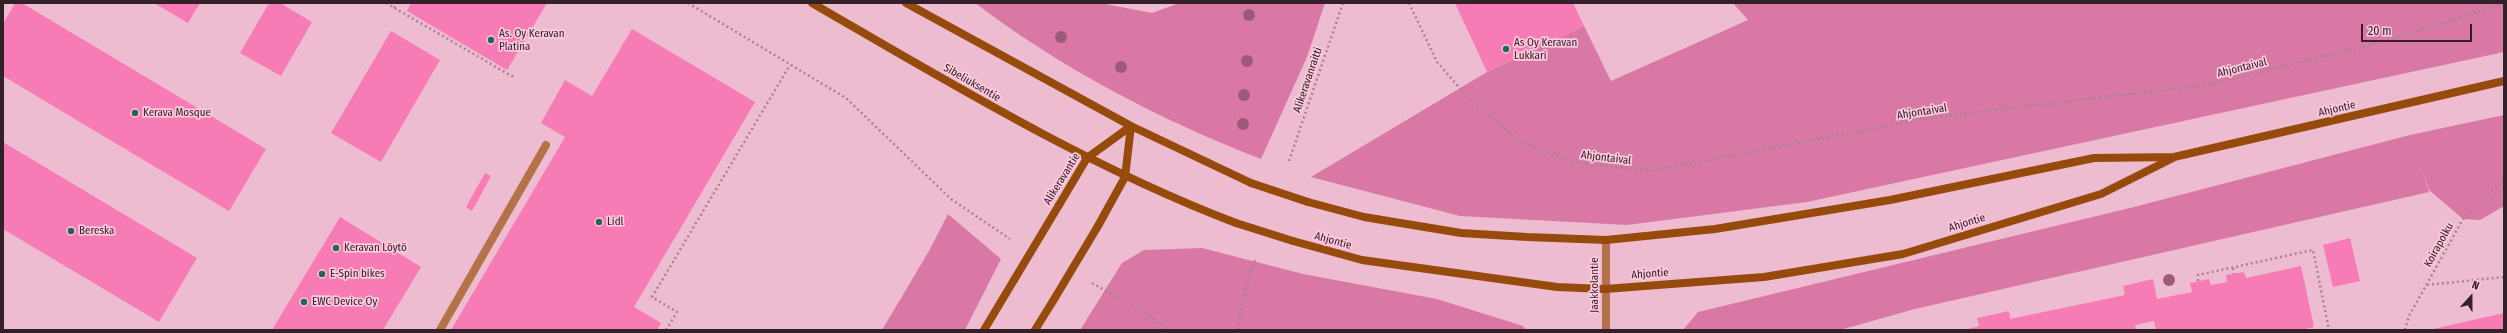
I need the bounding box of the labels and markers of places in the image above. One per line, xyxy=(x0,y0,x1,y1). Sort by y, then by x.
place label: As. Oy Keravan Platina xyxy=(499,27,565,53)
marker: As. Oy Keravan Platina xyxy=(486,35,496,45)
place label: As Oy Keravan Lukkari xyxy=(1514,36,1577,62)
marker: As Oy Keravan Lukkari xyxy=(1501,44,1511,54)
place label: Kerava Mosque xyxy=(143,106,211,120)
marker: Kerava Mosque xyxy=(130,108,140,118)
place label: Lidl xyxy=(607,215,623,229)
marker: Lidl xyxy=(594,217,604,227)
place label: Bereska xyxy=(79,224,114,238)
marker: Bereska xyxy=(66,226,76,236)
place label: Keravan Löytö xyxy=(344,241,407,255)
marker: Keravan Löytö xyxy=(331,243,341,253)
place label: E-Spin bikes xyxy=(330,267,385,281)
marker: E-Spin bikes xyxy=(317,269,327,279)
place label: EWC Device Oy xyxy=(312,295,377,309)
marker: EWC Device Oy xyxy=(299,297,309,307)

